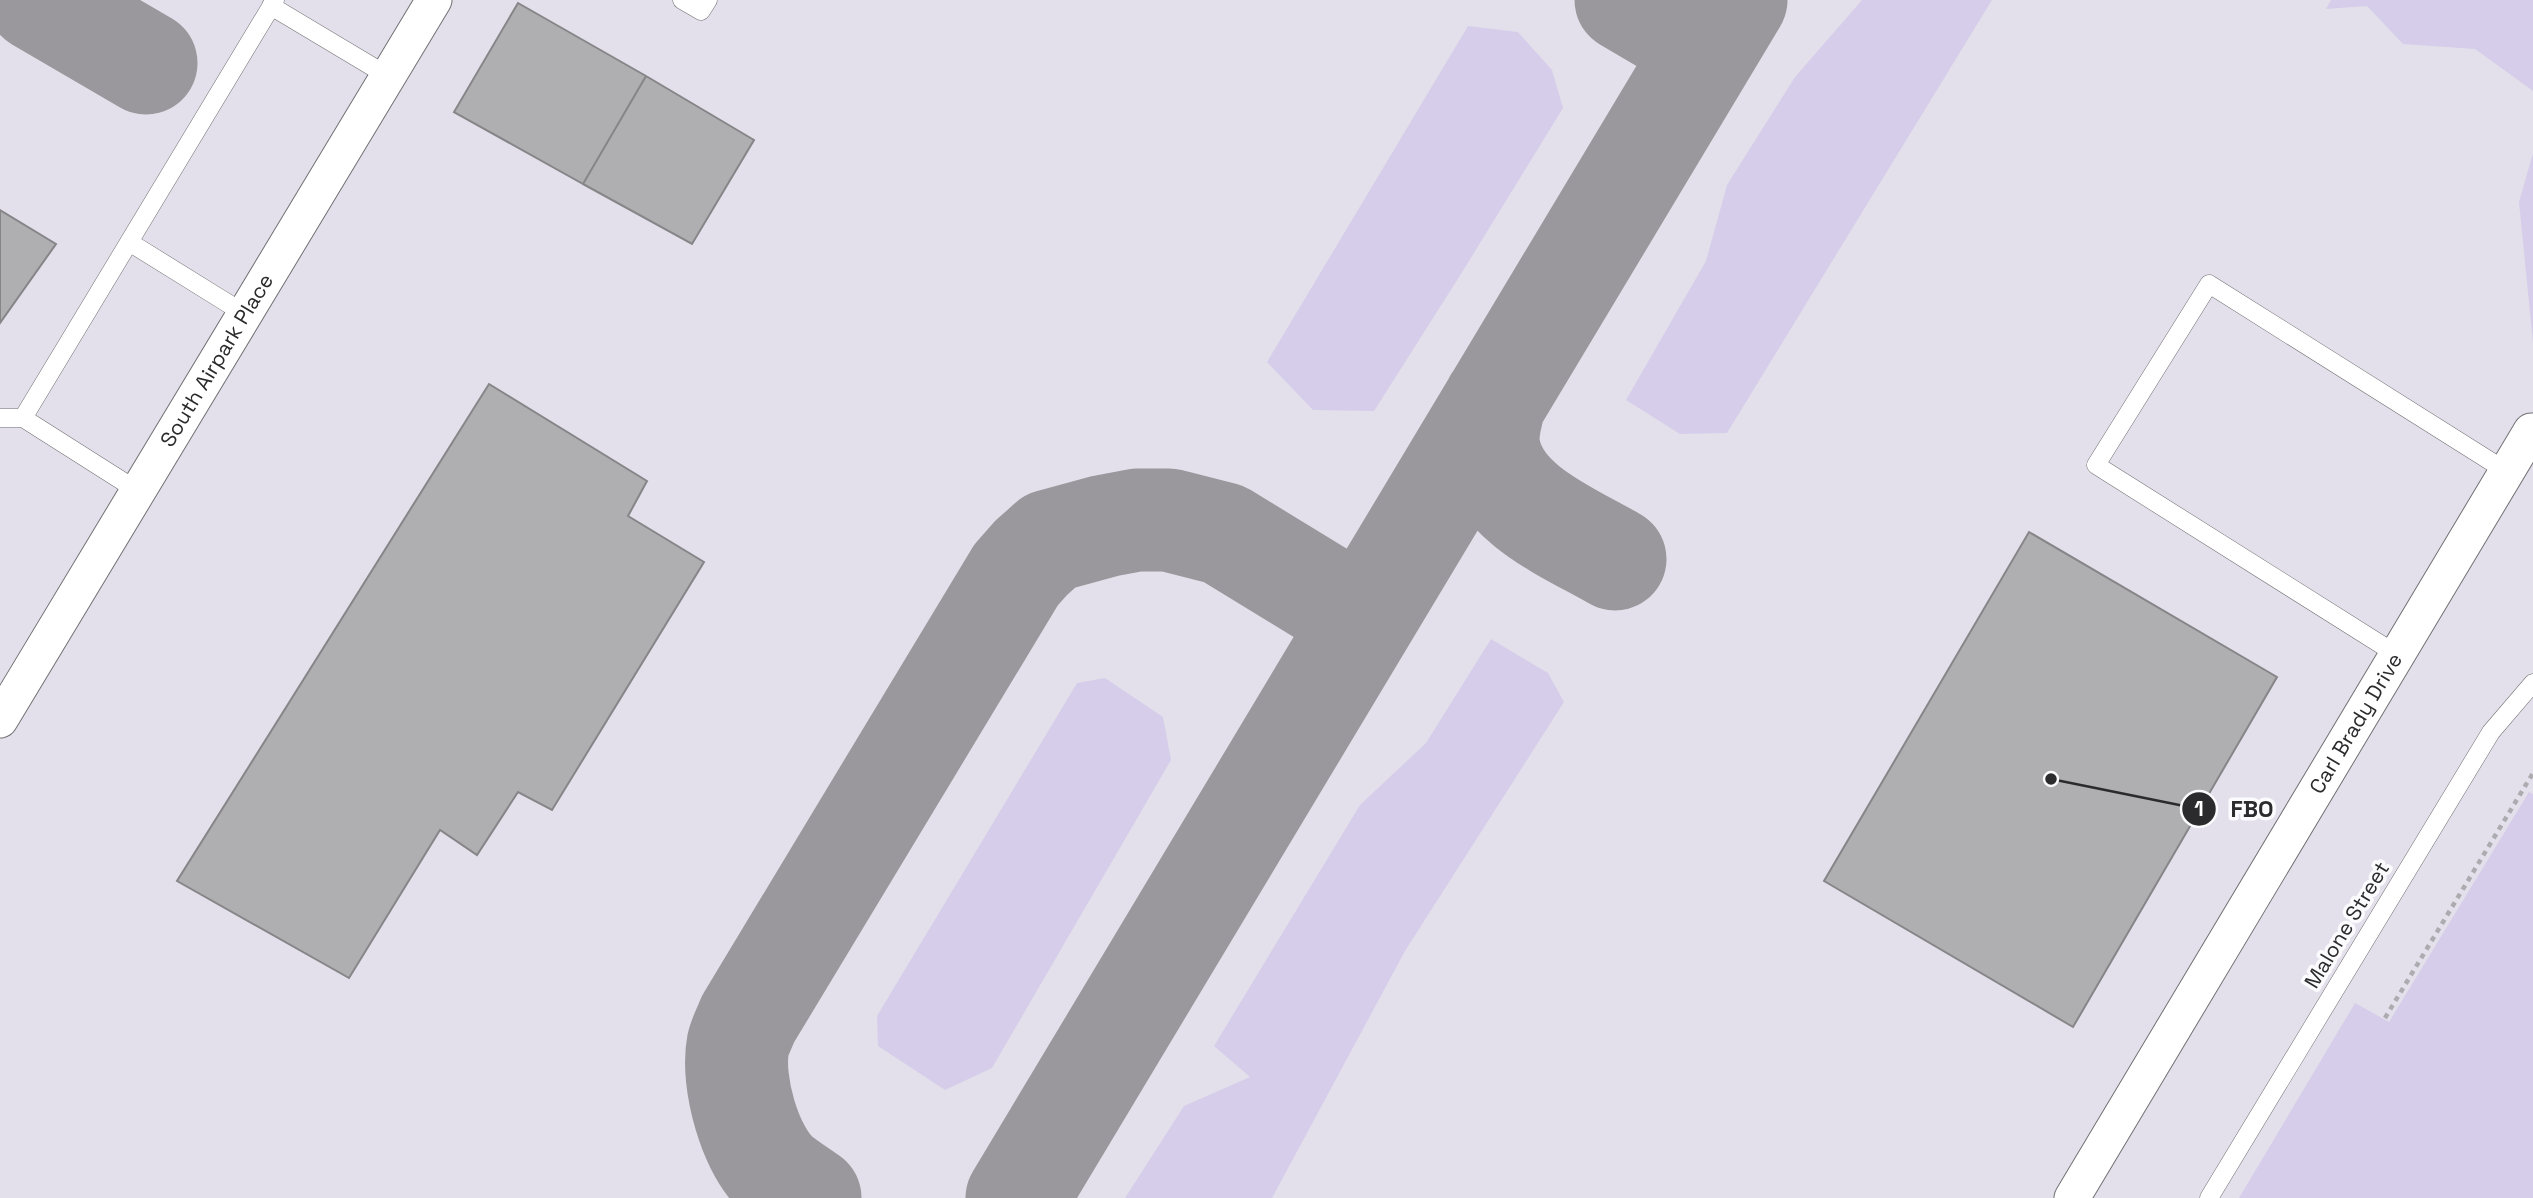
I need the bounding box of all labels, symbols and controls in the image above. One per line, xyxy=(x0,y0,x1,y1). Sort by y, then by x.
street label: South Airpark Place xyxy=(154,268,279,452)
street label: Carl Brady Drive xyxy=(2303,648,2408,799)
callout: FBO xyxy=(2181,787,2287,831)
text: FBO xyxy=(2230,794,2274,824)
text: 1 xyxy=(2194,795,2204,822)
street label: Malone Street xyxy=(2298,856,2395,993)

